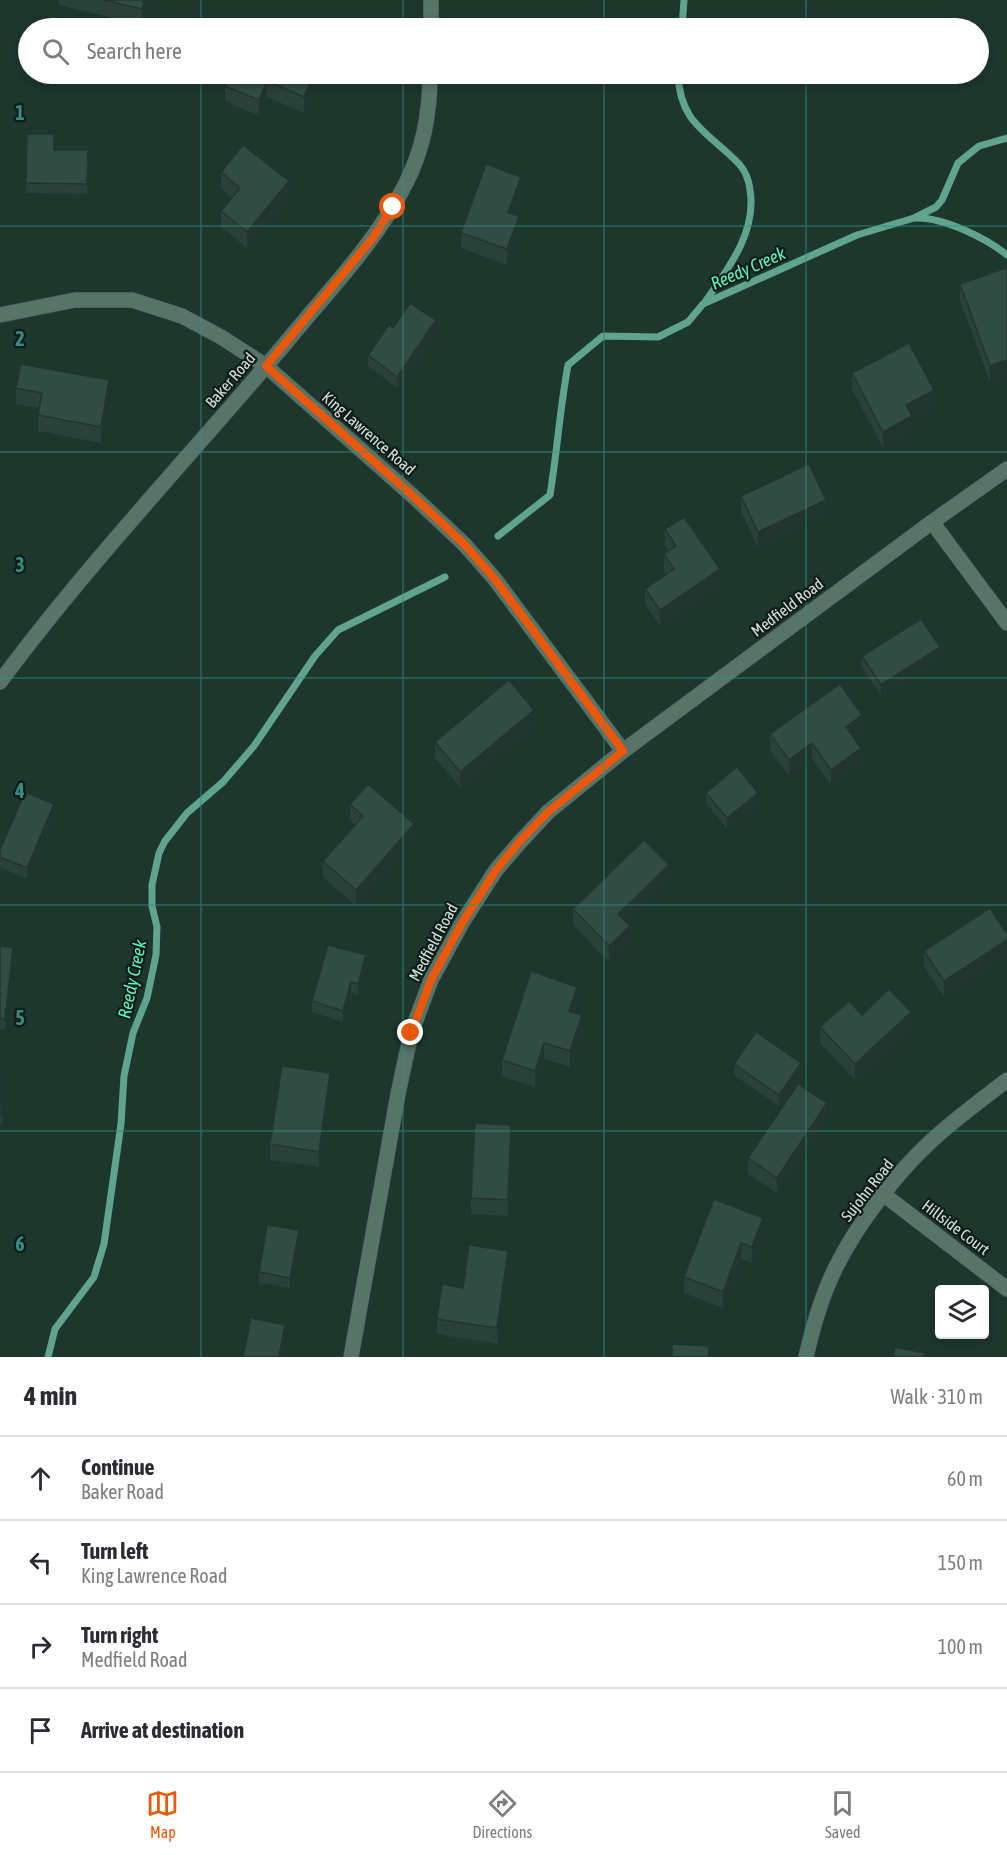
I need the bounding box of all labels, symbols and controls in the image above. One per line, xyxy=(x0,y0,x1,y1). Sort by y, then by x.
search box xyxy=(18,18,989,84)
icon: search xyxy=(39,35,72,68)
text: Search here xyxy=(87,38,182,64)
text: 1 xyxy=(15,101,25,124)
route start xyxy=(379,193,405,219)
water label: Reedy Creek xyxy=(707,242,790,294)
text: 2 xyxy=(15,327,25,350)
street label: Baker Road xyxy=(201,349,259,411)
street label: King Lawrence Road xyxy=(318,388,419,479)
text: 3 xyxy=(15,553,25,576)
street label: Medfield Road xyxy=(748,574,826,640)
text: 4 xyxy=(14,779,25,802)
street label: Medfield Road xyxy=(405,900,461,984)
water label: Reedy Creek xyxy=(113,937,151,1020)
text: 5 xyxy=(15,1006,25,1029)
route end xyxy=(397,1019,423,1045)
street label: Sujohn Road xyxy=(837,1155,898,1225)
street label: Hillside Court xyxy=(919,1196,993,1258)
text: 6 xyxy=(15,1232,25,1255)
map controls xyxy=(935,1285,989,1339)
button: layers xyxy=(935,1285,989,1339)
text: 4 min xyxy=(24,1381,77,1411)
text: Walk · 310 m xyxy=(891,1385,983,1408)
text: Continue xyxy=(81,1454,155,1480)
icon: ahead xyxy=(24,1462,57,1495)
text: 60 m xyxy=(947,1467,983,1490)
text: Baker Road xyxy=(81,1480,164,1503)
text: Turn left xyxy=(81,1538,148,1564)
icon: left xyxy=(24,1546,57,1579)
text: 150 m xyxy=(938,1551,983,1574)
text: King Lawrence Road xyxy=(81,1564,228,1587)
text: Turn right xyxy=(81,1622,158,1648)
icon: right xyxy=(24,1630,57,1663)
text: 100 m xyxy=(938,1635,983,1658)
text: Medfield Road xyxy=(81,1648,188,1671)
icon: arrive xyxy=(24,1714,57,1747)
text: Arrive at destination xyxy=(81,1717,244,1743)
tab: Map xyxy=(146,1787,179,1841)
tab: Directions xyxy=(472,1787,532,1841)
tab: Saved xyxy=(825,1787,860,1841)

